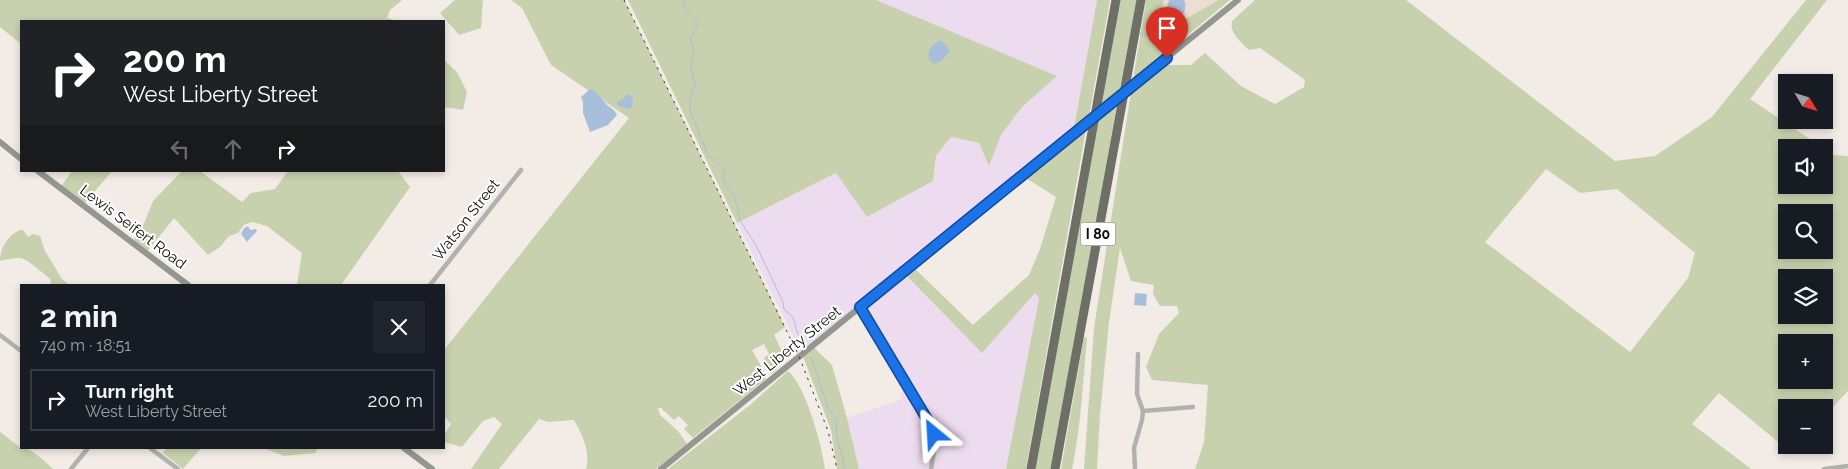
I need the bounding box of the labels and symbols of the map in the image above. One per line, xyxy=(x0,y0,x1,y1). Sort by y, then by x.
pin xyxy=(1146,7,1188,58)
north arrow xyxy=(1778,74,1832,129)
street label: Watson Street xyxy=(429,176,503,264)
street label: Lewis Seifert Road xyxy=(76,181,190,273)
road number: I 80 xyxy=(1080,222,1116,245)
street label: West Liberty Street xyxy=(730,302,844,400)
position arrow xyxy=(907,407,959,459)

